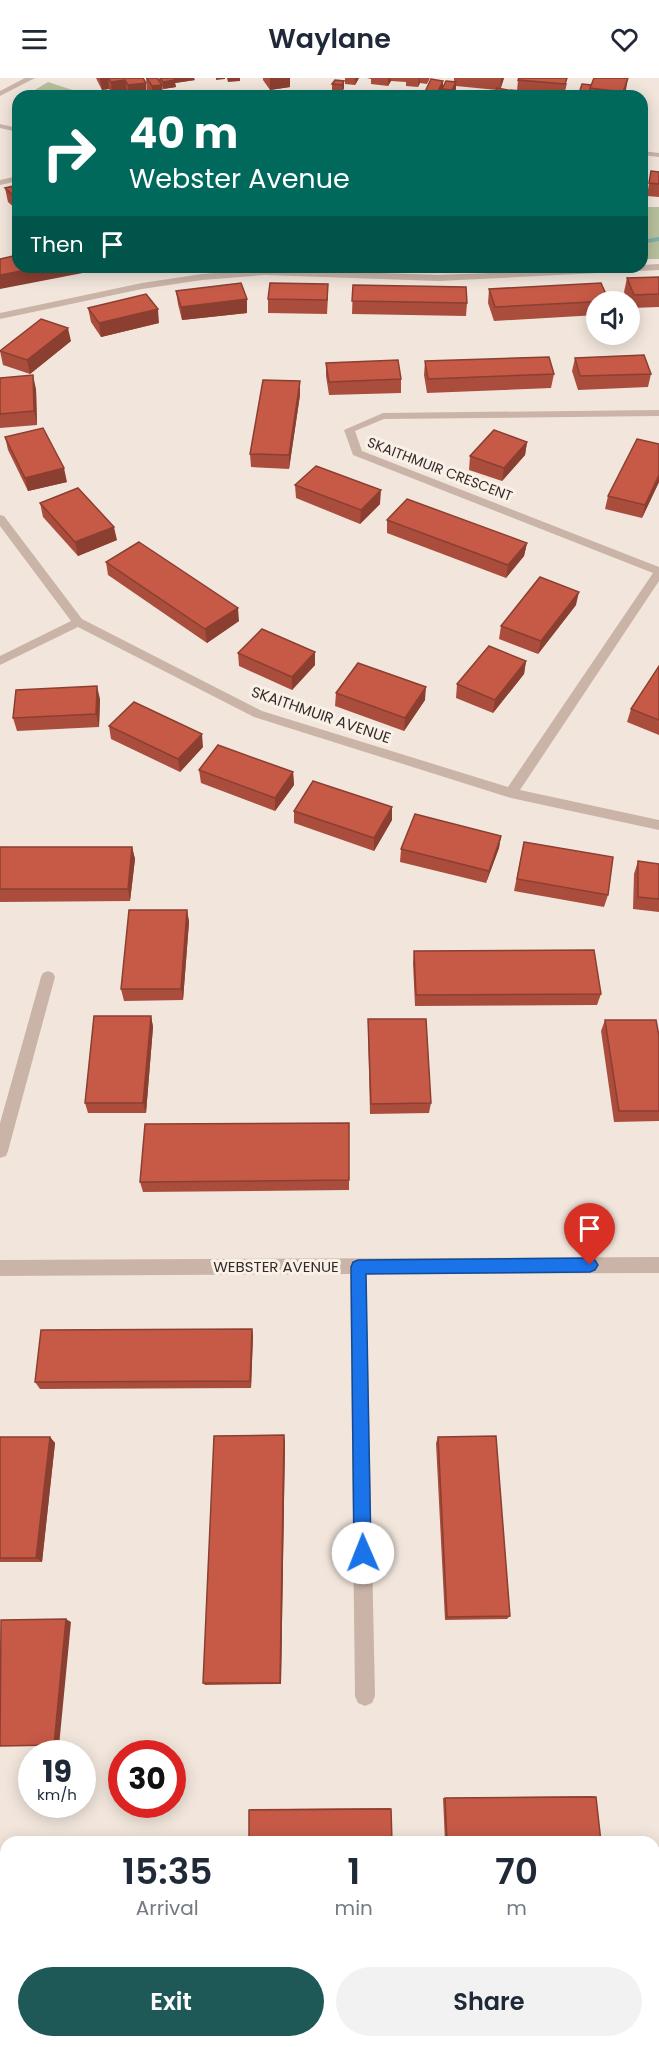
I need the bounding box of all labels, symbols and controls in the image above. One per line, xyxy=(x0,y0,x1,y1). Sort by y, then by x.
text: Waylane xyxy=(268,20,391,57)
icon: menu xyxy=(18,23,51,56)
icon: heart xyxy=(608,23,641,56)
text: 40 m xyxy=(129,104,238,163)
icon: right xyxy=(30,114,108,192)
text: Webster Avenue xyxy=(129,160,350,197)
icon: arrive xyxy=(96,228,129,261)
text: Then xyxy=(30,229,84,260)
map controls xyxy=(586,291,640,345)
button: sound xyxy=(586,291,640,345)
street label: SKAITHMUIR CRESCENT xyxy=(364,432,516,506)
street label: SKAITHMUIR AVENUE xyxy=(249,681,394,748)
pin xyxy=(564,1203,615,1265)
icon: arrive xyxy=(573,1212,606,1245)
street label: WEBSTER AVENUE xyxy=(213,1256,339,1277)
position arrow xyxy=(331,1521,395,1585)
speed limit sign: 30 xyxy=(108,1740,186,1818)
text: 19 xyxy=(42,1750,72,1793)
text: km/h xyxy=(37,1784,77,1805)
text: 15:35 xyxy=(122,1846,213,1897)
text: 1 xyxy=(347,1846,360,1897)
text: 70 xyxy=(495,1846,538,1897)
text: Arrival xyxy=(136,1894,199,1922)
text: min xyxy=(335,1894,373,1922)
text: m xyxy=(506,1894,527,1922)
button: Exit xyxy=(18,1967,324,2036)
button: Share xyxy=(336,1967,642,2036)

